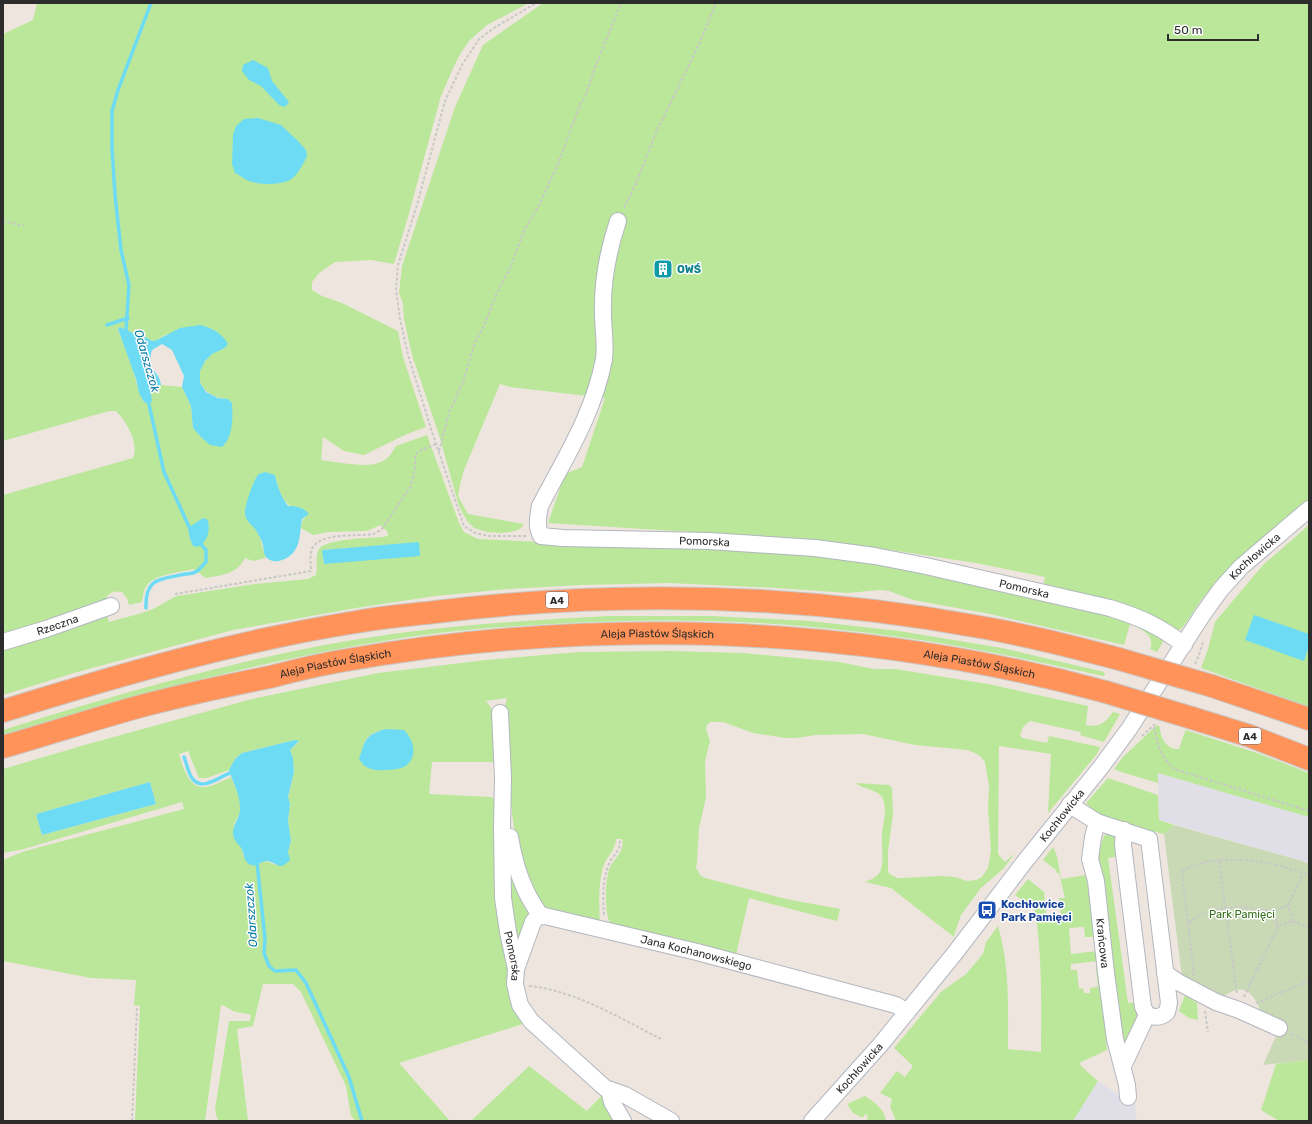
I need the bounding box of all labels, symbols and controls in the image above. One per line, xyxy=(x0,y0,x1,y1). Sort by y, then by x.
scale bar xyxy=(1168,16,1258,42)
text: 50 m xyxy=(1174,23,1202,37)
building icon: OWŚ xyxy=(652,258,674,280)
place label: OWŚ xyxy=(677,263,701,276)
water label: Odarszczok xyxy=(131,328,163,395)
street label: Kochłowicka xyxy=(1227,530,1283,582)
street label: Pomorska xyxy=(679,534,730,549)
street label: Pomorska xyxy=(998,577,1050,601)
road number: A4 xyxy=(546,592,568,608)
street label: Rzeczna xyxy=(35,612,80,638)
street label: Aleja Piastów Śląskich xyxy=(601,627,714,641)
street label: Aleja Piastów Śląskich xyxy=(278,647,392,681)
street label: Aleja Piastów Śląskich xyxy=(923,648,1036,681)
road number: A4 xyxy=(1239,728,1261,744)
street label: Kochłowicka xyxy=(1037,787,1087,845)
water label: Odarszczok xyxy=(242,881,260,948)
place label: Kochłowice Park Pamięci xyxy=(1001,898,1072,924)
bus stop icon: Kochłowice Park Pamięci xyxy=(976,899,998,921)
park label: Park Pamięci xyxy=(1209,908,1275,921)
street label: Krańcowa xyxy=(1093,917,1111,969)
street label: Pomorska xyxy=(501,930,522,982)
street label: Jana Kochanowskiego xyxy=(639,933,753,973)
street label: Kochłowicka xyxy=(834,1040,886,1097)

